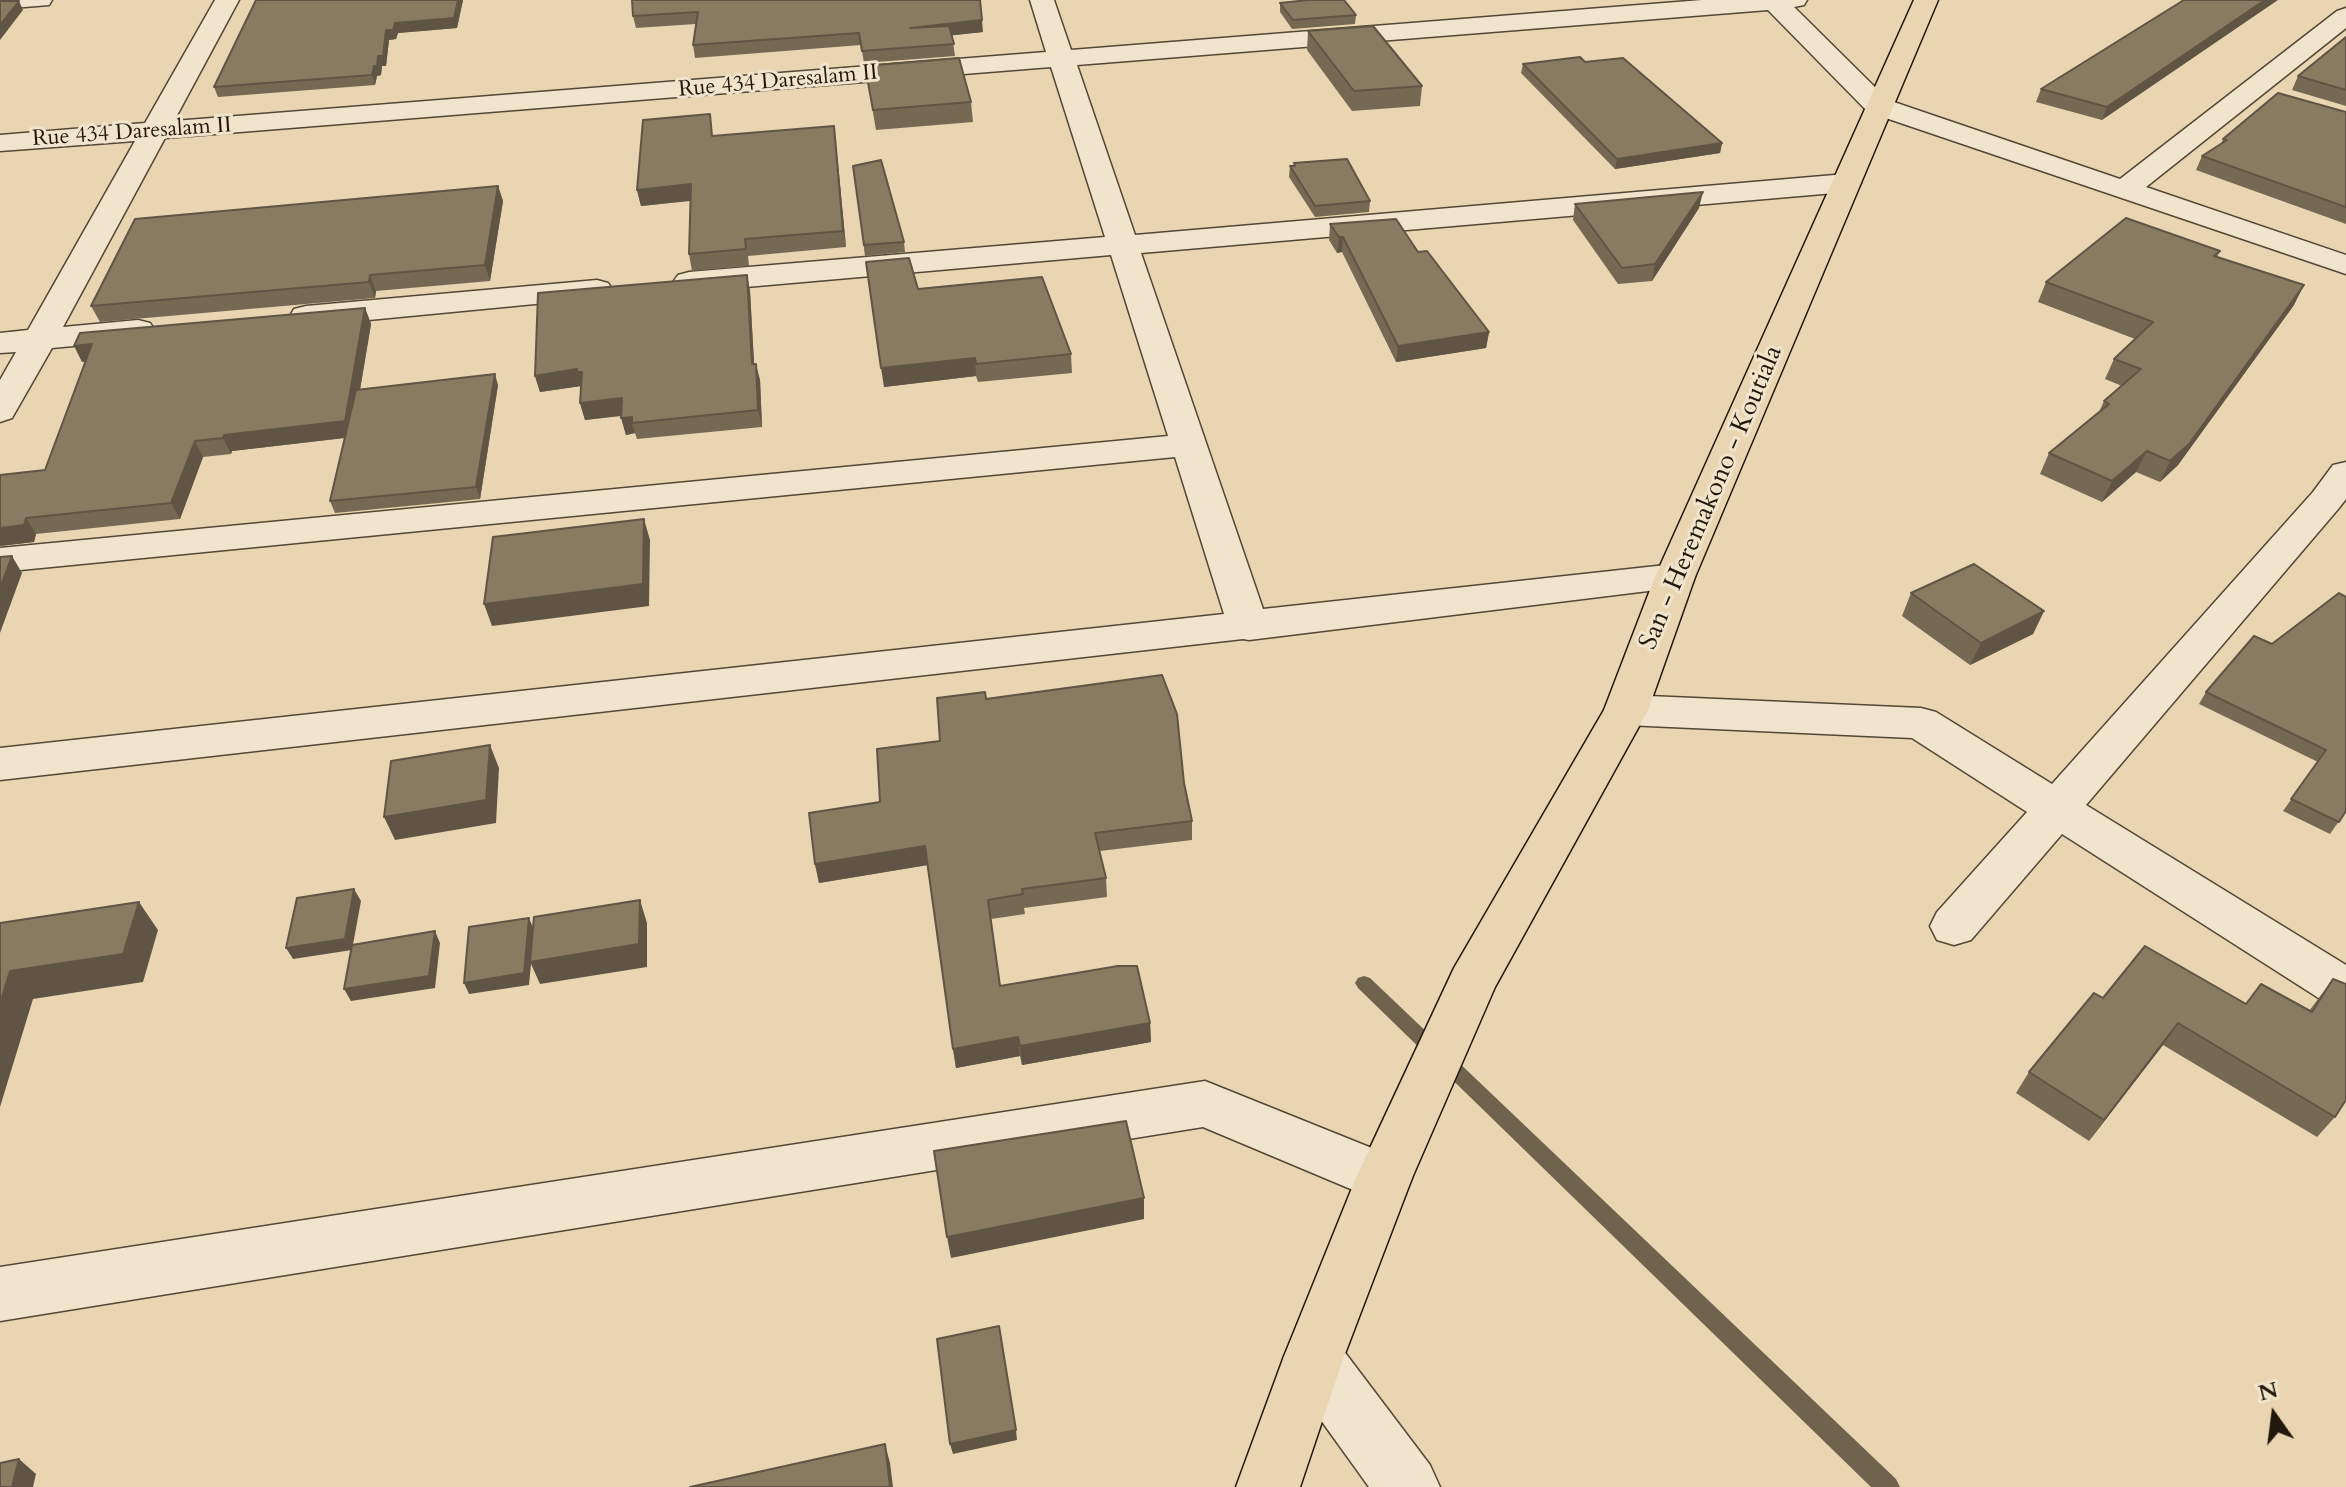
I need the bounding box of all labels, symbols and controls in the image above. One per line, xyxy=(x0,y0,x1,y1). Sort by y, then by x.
street label: Rue 434 Daresalam II xyxy=(677,60,879,104)
street label: Rue 434 Daresalam II xyxy=(31,113,233,153)
street label: San - Heremakono - Koutiala xyxy=(1634,341,1790,655)
north arrow xyxy=(2234,1375,2314,1455)
text: N xyxy=(2255,1375,2281,1409)

